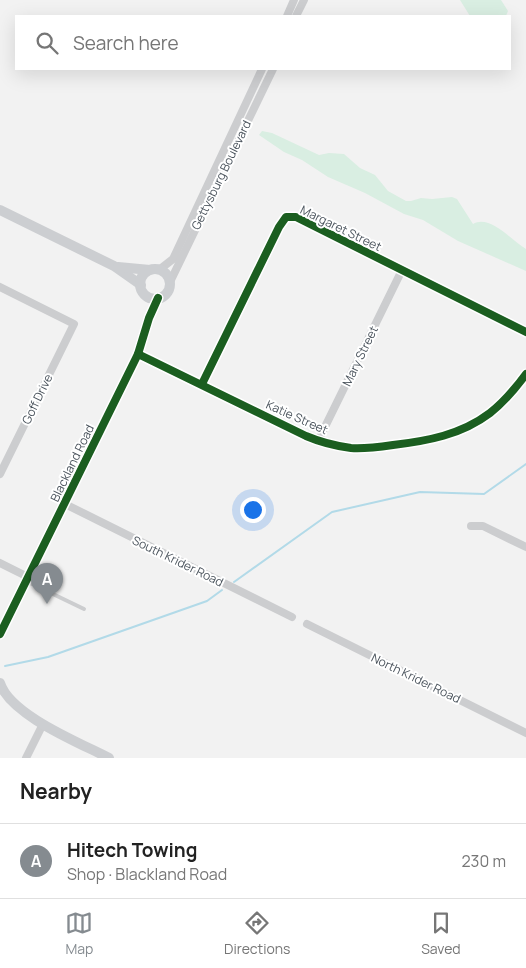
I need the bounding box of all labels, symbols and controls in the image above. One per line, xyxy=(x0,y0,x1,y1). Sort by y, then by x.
search box xyxy=(15,15,511,70)
icon: search xyxy=(33,29,61,57)
text: Search here xyxy=(73,30,179,56)
street label: Gettysburg Boulevard xyxy=(187,117,255,233)
street label: Margaret Street xyxy=(298,201,385,255)
street label: Mary Street xyxy=(338,323,382,389)
street label: Goff Drive xyxy=(18,371,56,427)
street label: Katie Street xyxy=(263,396,331,438)
street label: Blackland Road xyxy=(46,422,98,504)
your location xyxy=(240,497,266,523)
street label: South Krider Road xyxy=(130,532,226,590)
pin: A xyxy=(31,563,63,604)
street label: North Krider Road xyxy=(368,649,464,707)
text: Nearby xyxy=(20,777,92,805)
text: Hitech Towing xyxy=(67,837,197,863)
text: A xyxy=(31,850,41,872)
text: 230 m xyxy=(462,850,506,872)
text: Shop · Blackland Road xyxy=(67,863,227,885)
tab: Map xyxy=(65,909,93,958)
tab: Directions xyxy=(224,909,290,958)
tab: Saved xyxy=(421,909,461,958)

